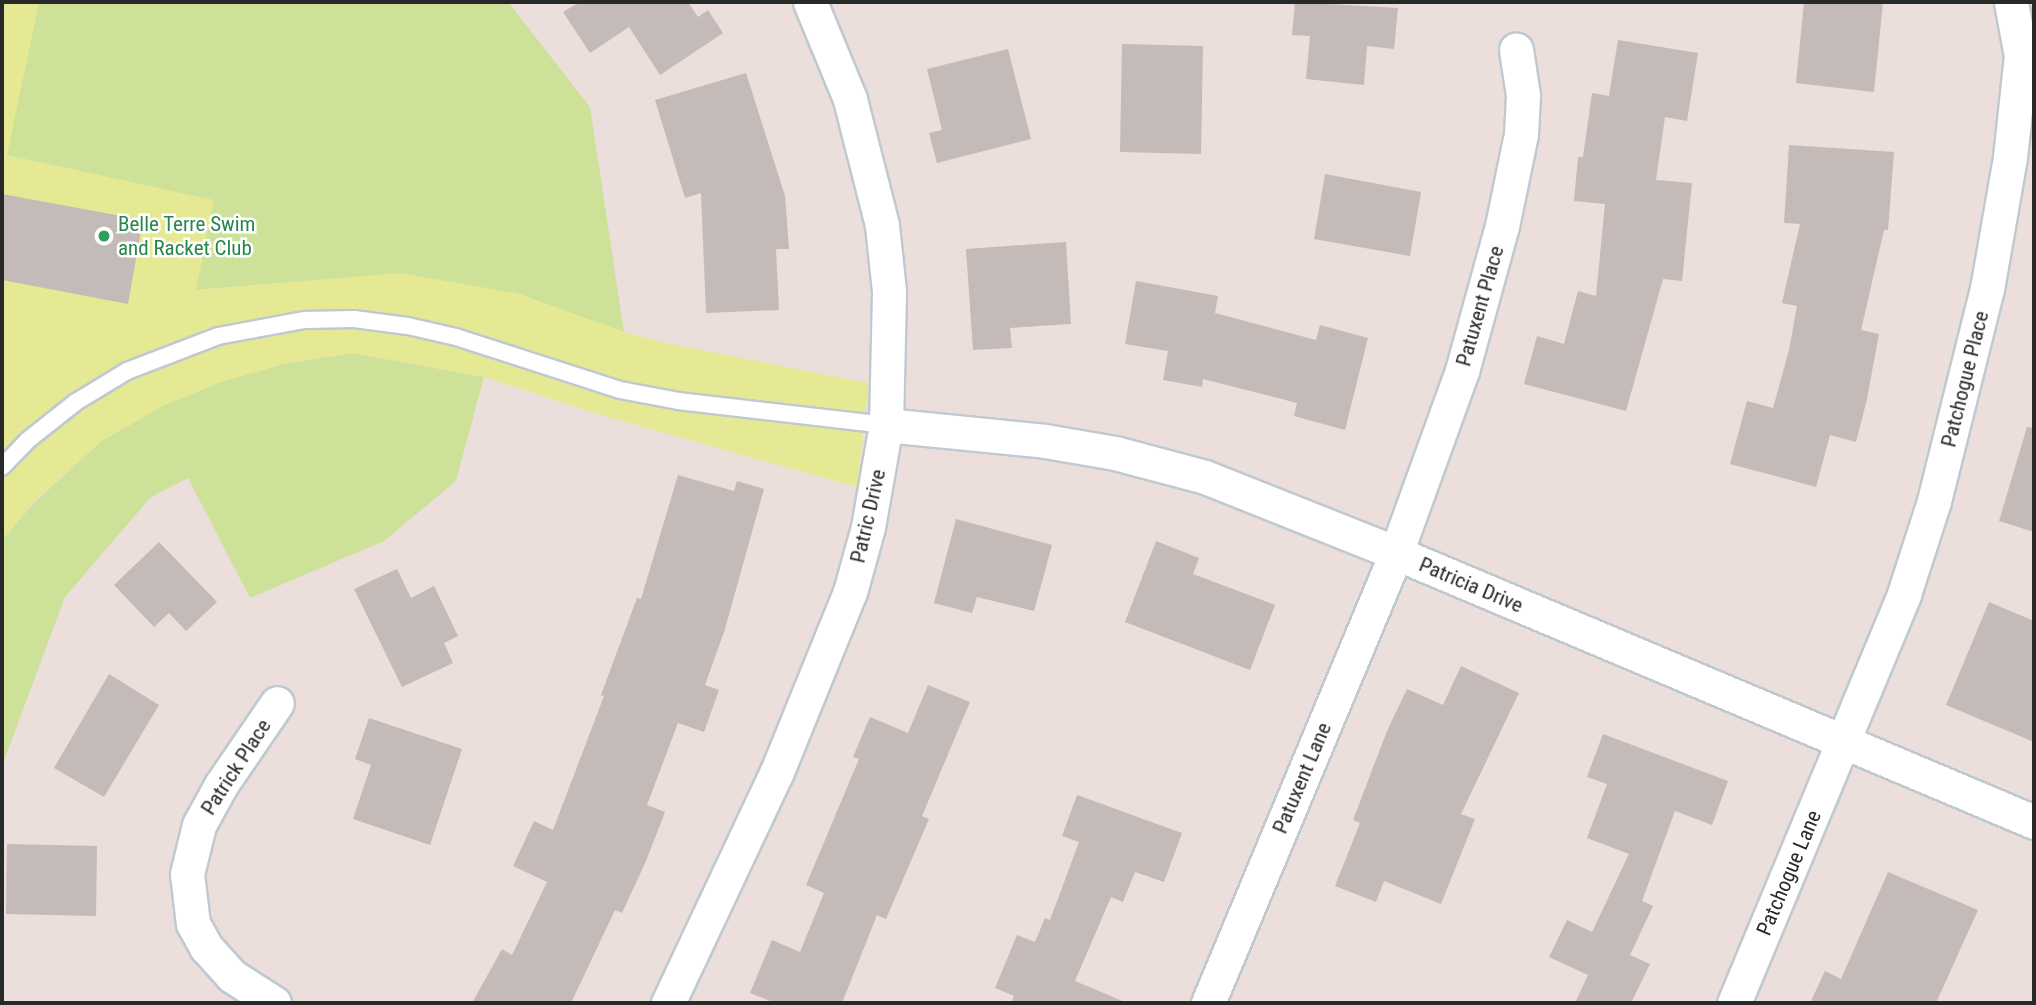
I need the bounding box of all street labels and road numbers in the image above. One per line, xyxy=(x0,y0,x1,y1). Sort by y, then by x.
street label: Patuxent Place xyxy=(1451,243,1509,369)
street label: Patchogue Place xyxy=(1936,308,1994,450)
street label: Patric Drive xyxy=(845,467,891,565)
street label: Patricia Drive xyxy=(1415,552,1527,618)
street label: Patrick Place xyxy=(196,714,276,820)
street label: Patuxent Lane xyxy=(1267,719,1337,837)
street label: Patchogue Lane xyxy=(1751,807,1827,939)

